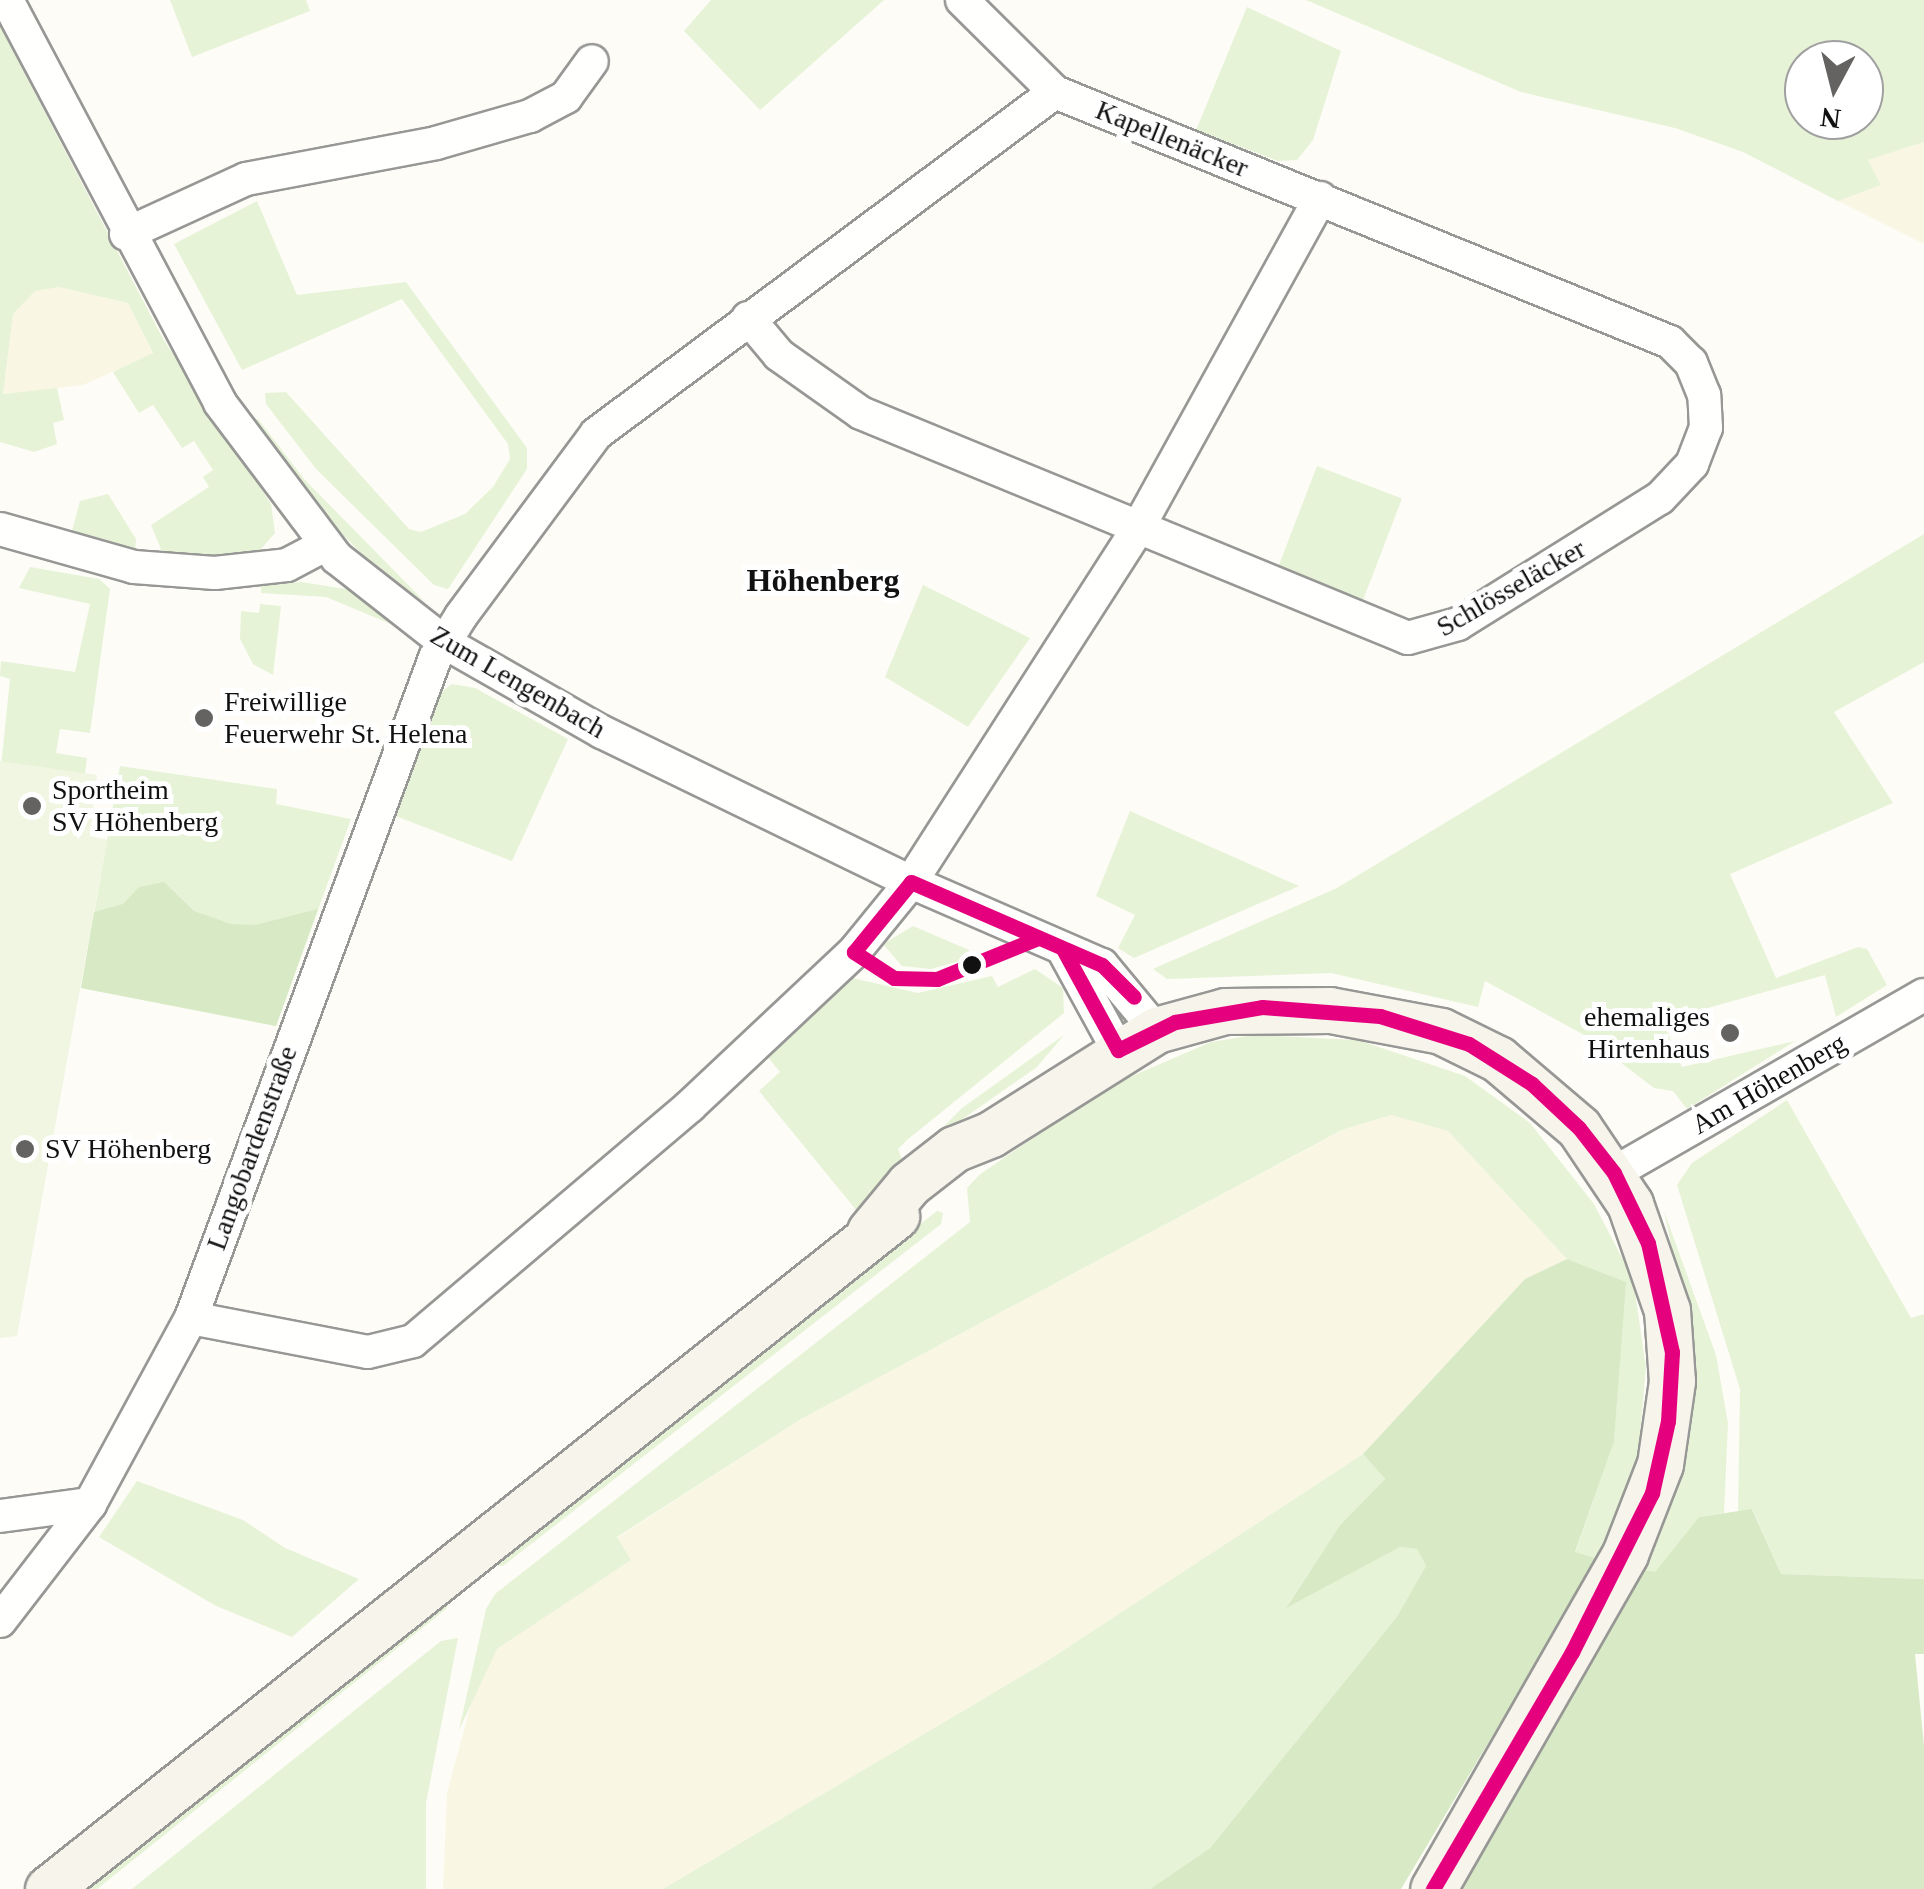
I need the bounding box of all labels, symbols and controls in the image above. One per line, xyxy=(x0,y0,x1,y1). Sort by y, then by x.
north arrow xyxy=(1784,40,1884,140)
street label: Kapellenäcker xyxy=(1091,93,1253,185)
text: N xyxy=(1819,102,1842,135)
street label: Schlösseläcker xyxy=(1431,532,1591,644)
district label: Höhenberg xyxy=(747,561,899,599)
street label: Zum Lengenbach xyxy=(424,618,612,746)
place label: Freiwillige Feuerwehr St. Helena xyxy=(224,685,467,751)
marker: Freiwillige Feuerwehr St. Helena xyxy=(193,707,215,729)
place label: Sportheim SV Höhenberg xyxy=(52,773,219,839)
marker: Sportheim SV Höhenberg xyxy=(21,795,43,817)
unlabelled marker xyxy=(962,955,982,975)
place label: ehemaliges Hirtenhaus xyxy=(1584,1000,1710,1066)
marker: ehemaliges Hirtenhaus xyxy=(1719,1022,1741,1044)
street label: Am Höhenberg xyxy=(1686,1026,1852,1142)
street label: Langobardenstraße xyxy=(200,1041,304,1255)
place label: SV Höhenberg xyxy=(45,1132,212,1166)
marker: SV Höhenberg xyxy=(14,1138,36,1160)

